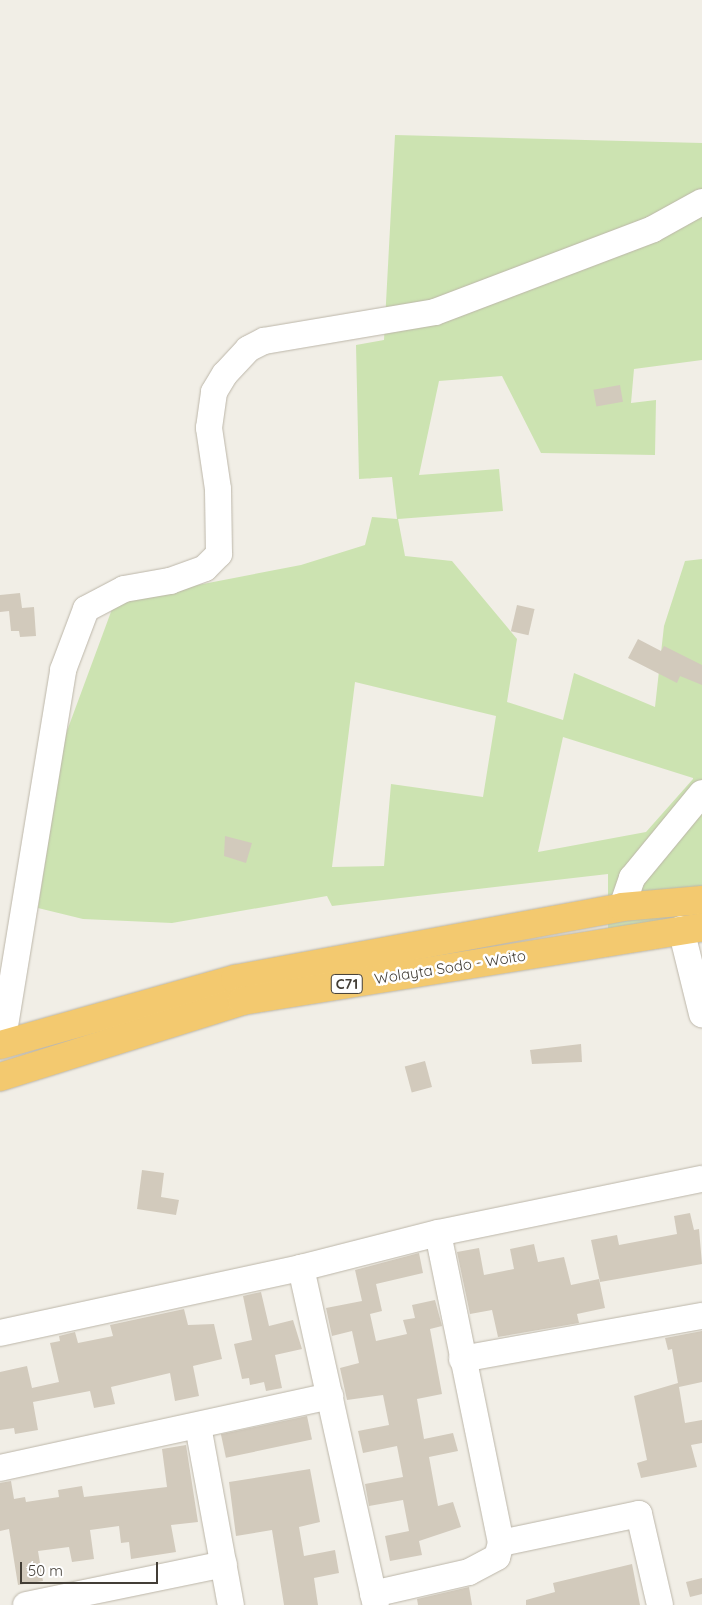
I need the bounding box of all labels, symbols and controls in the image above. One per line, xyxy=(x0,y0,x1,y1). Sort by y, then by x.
street label: Wolayta Sodo - Woito xyxy=(373,946,527,988)
road number: C71 xyxy=(331,972,363,996)
scale bar xyxy=(22,1552,160,1584)
text: 50 m xyxy=(28,1561,63,1580)

